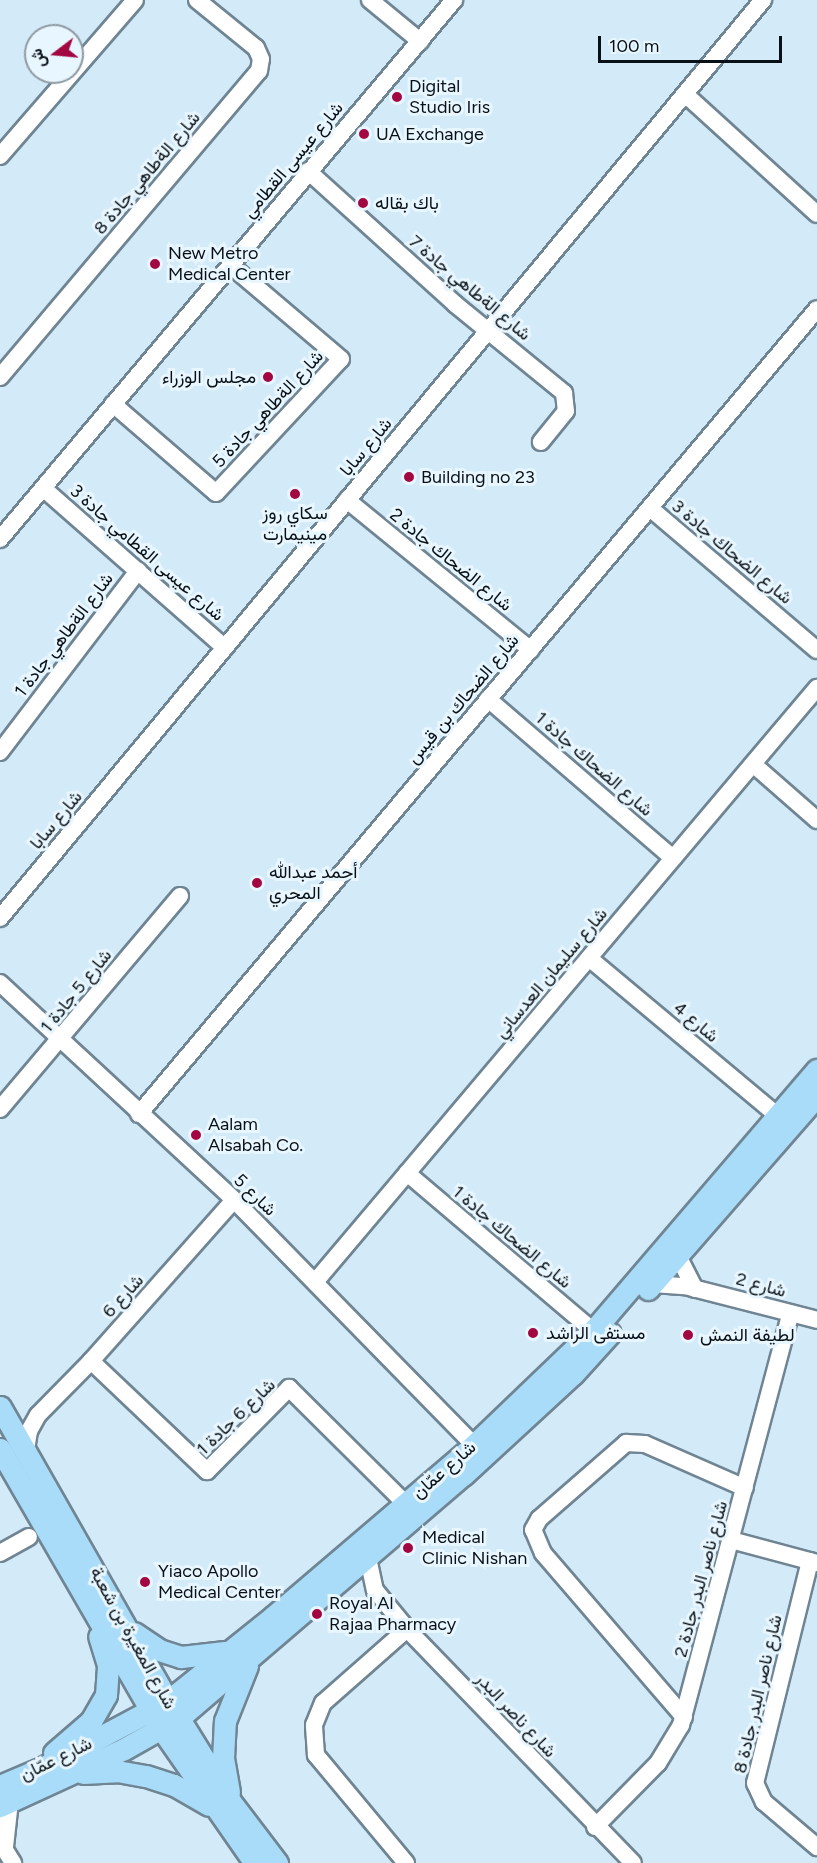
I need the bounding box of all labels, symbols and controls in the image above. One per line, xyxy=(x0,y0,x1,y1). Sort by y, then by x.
north arrow xyxy=(24,24,84,84)
scale bar xyxy=(601,24,786,62)
text: 100 m xyxy=(609,35,659,57)
text: ش xyxy=(26,47,50,70)
place label: Digital Studio Iris xyxy=(409,76,490,118)
marker: Digital Studio Iris xyxy=(390,90,404,104)
street label: شارع عيسى القطامي xyxy=(238,98,348,222)
street label: شارع الةطاهي جادة 8 xyxy=(89,107,205,239)
place label: UA Exchange xyxy=(376,123,484,145)
marker: UA Exchange xyxy=(357,127,371,141)
place label: باك بقاله xyxy=(375,192,439,214)
marker: باك بقاله xyxy=(356,196,370,210)
street label: شارع الةطاهي جادة 7 xyxy=(405,231,535,345)
place label: New Metro Medical Center xyxy=(168,243,291,286)
marker: New Metro Medical Center xyxy=(146,255,164,273)
street label: شارع الةطاهي جادة 5 xyxy=(208,346,328,472)
place label: مجلس الوزراء xyxy=(162,366,256,388)
marker: مجلس الوزراء xyxy=(261,370,275,384)
street label: شارع سابا xyxy=(335,413,397,481)
place label: Building no 23 xyxy=(421,466,535,488)
marker: Building no 23 xyxy=(402,470,416,484)
street label: شارع عيسى القطامي جادة 3 xyxy=(66,480,228,626)
marker: سكاي روز مينيمارت xyxy=(288,487,302,501)
street label: شارع الضحاك جادة 3 xyxy=(667,495,797,609)
place label: سكاي روز مينيمارت xyxy=(262,503,328,546)
street label: شارع الضحاك جادة 2 xyxy=(386,504,516,616)
street label: شارع الةطاهي جادة 1 xyxy=(10,569,118,701)
street label: شارع الضحاك بن قيس xyxy=(402,630,524,768)
street label: شارع الضحاك جادة 1 xyxy=(531,707,657,821)
street label: شارع سابا xyxy=(25,786,87,854)
place label: أحمد عبدالله المحري xyxy=(269,862,357,904)
marker: أحمد عبدالله المحري xyxy=(250,876,264,890)
street label: شارع سليمان العدساني xyxy=(490,903,612,1043)
street label: شارع 5 جادة 1 xyxy=(36,945,116,1037)
street label: شارع 4 xyxy=(669,997,723,1047)
place label: Aalam Alsabah Co. xyxy=(208,1114,303,1156)
marker: Aalam Alsabah Co. xyxy=(189,1128,203,1142)
street label: شارع 5 xyxy=(229,1170,281,1220)
street label: شارع الضحاك جادة 1 xyxy=(448,1181,576,1293)
street label: شارع 2 xyxy=(734,1268,788,1302)
street label: شارع 6 xyxy=(98,1270,148,1322)
place label: مستفى الراشد xyxy=(546,1322,645,1344)
marker: مستفى الراشد xyxy=(524,1324,542,1342)
place label: لطيفة النمش xyxy=(700,1324,795,1346)
marker: لطيفة النمش xyxy=(681,1328,695,1342)
street label: شارع 6 جادة 1 xyxy=(192,1374,280,1460)
street label: شارع عمّان xyxy=(408,1437,480,1503)
street label: شارع ناصر البدر جادة 2 xyxy=(670,1498,732,1660)
place label: Medical Clinic Nishan xyxy=(422,1527,527,1570)
marker: Medical Clinic Nishan xyxy=(399,1539,417,1557)
place label: Yiaco Apollo Medical Center xyxy=(158,1561,281,1604)
street label: شارع المغيرة بن شعبة xyxy=(85,1563,181,1713)
marker: Yiaco Apollo Medical Center xyxy=(136,1573,154,1591)
place label: Royal Al Rajaa Pharmacy xyxy=(329,1593,456,1636)
marker: Royal Al Rajaa Pharmacy xyxy=(310,1607,324,1621)
street label: شارع ناصر البدر جادة 8 xyxy=(729,1613,787,1775)
street label: شارع ناصر البدر xyxy=(471,1668,561,1762)
street label: شارع عمّان xyxy=(17,1732,95,1786)

